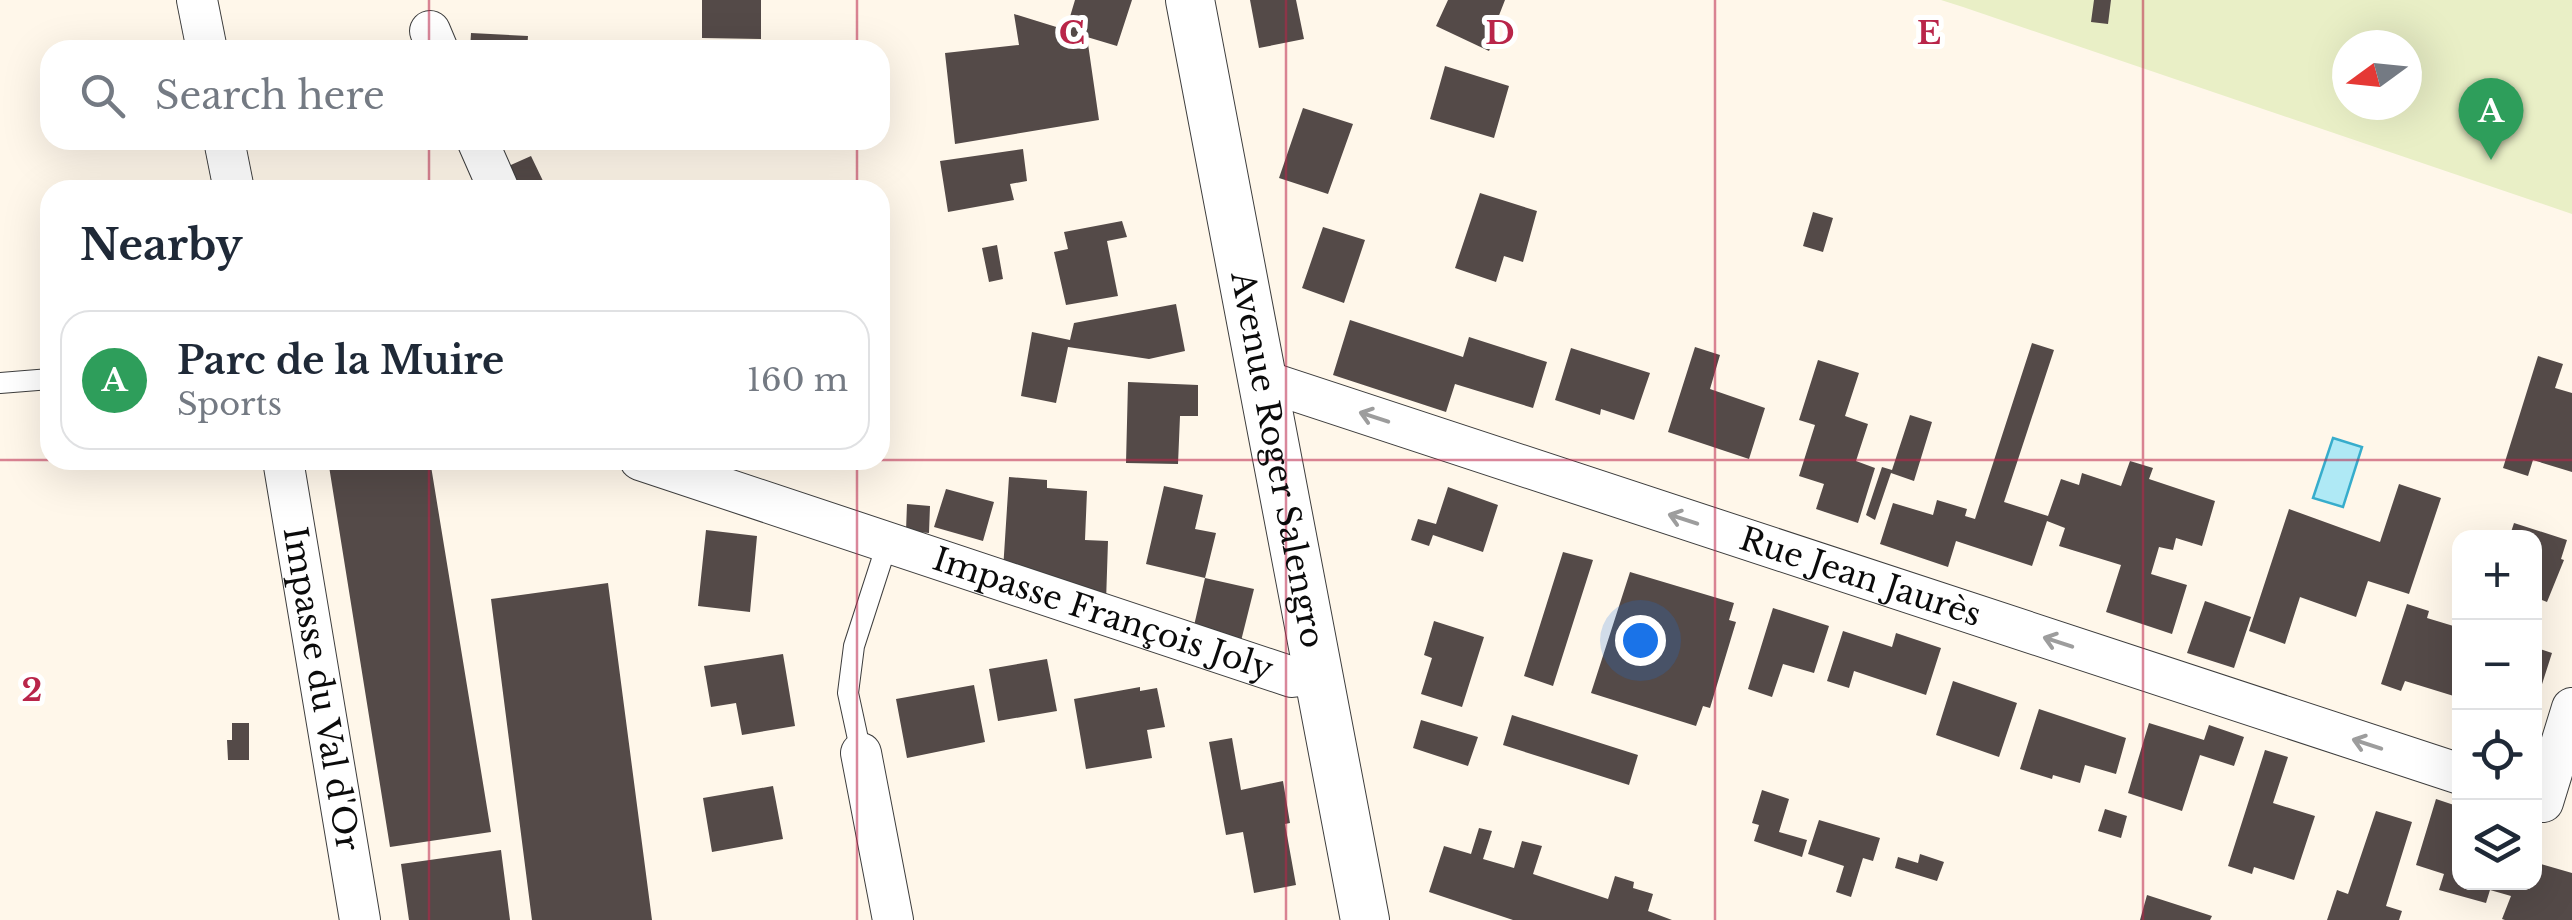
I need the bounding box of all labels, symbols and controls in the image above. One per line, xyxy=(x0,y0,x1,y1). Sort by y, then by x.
text: C xyxy=(1059,13,1085,53)
text: D xyxy=(1485,13,1515,53)
text: E xyxy=(1917,13,1941,53)
north arrow xyxy=(2332,30,2422,120)
search box xyxy=(40,40,890,150)
icon: search xyxy=(75,68,130,123)
text: Search here xyxy=(155,72,385,119)
pin: A xyxy=(2458,78,2524,160)
text: Nearby xyxy=(80,219,243,271)
street label: Avenue Roger Salengro xyxy=(1222,267,1333,651)
text: Parc de la Muire xyxy=(177,337,504,384)
text: A xyxy=(102,360,127,400)
text: 160 m xyxy=(747,360,848,400)
text: Sports xyxy=(177,384,282,424)
one-way arrow xyxy=(1359,407,1391,425)
one-way arrow xyxy=(1668,508,1699,526)
street label: Rue Jean Jaurès xyxy=(1735,518,1986,635)
street label: Impasse du Val d'Or xyxy=(275,524,368,854)
map controls xyxy=(2452,530,2542,890)
button: + xyxy=(2452,530,2542,620)
street label: Impasse François Joly xyxy=(928,539,1279,689)
your location xyxy=(1615,615,1666,666)
button: − xyxy=(2452,620,2542,710)
one-way arrow xyxy=(2043,632,2075,650)
text: 2 xyxy=(22,670,42,710)
button: locate xyxy=(2452,710,2542,800)
one-way arrow xyxy=(2352,733,2383,751)
button: layers xyxy=(2452,800,2542,890)

